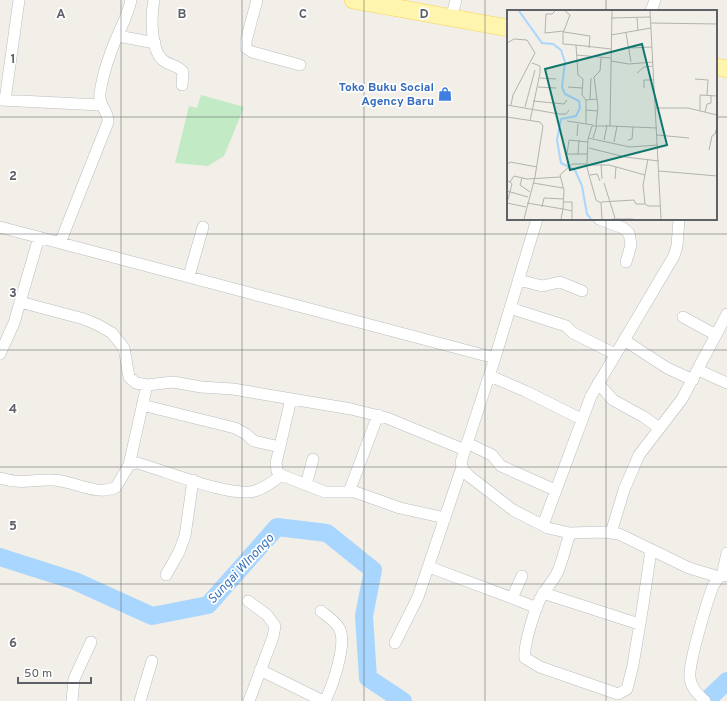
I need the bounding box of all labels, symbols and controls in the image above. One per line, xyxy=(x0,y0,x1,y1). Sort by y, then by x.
text: A xyxy=(56,7,66,23)
text: B xyxy=(178,7,187,23)
text: C xyxy=(299,7,307,23)
text: D xyxy=(419,7,429,23)
inset map xyxy=(507,10,717,220)
text: 1 xyxy=(10,52,16,68)
place label: Toko Buku Social Agency Baru xyxy=(339,80,434,110)
shop icon: Toko Buku Social Agency Baru xyxy=(437,86,453,102)
text: 2 xyxy=(9,169,17,185)
text: 3 xyxy=(9,286,17,302)
text: 4 xyxy=(9,402,17,418)
text: 5 xyxy=(9,519,17,535)
water label: Sungai WInongo xyxy=(205,531,278,608)
text: 6 xyxy=(9,636,17,652)
scale bar xyxy=(18,659,91,685)
text: 50 m xyxy=(24,666,52,682)

